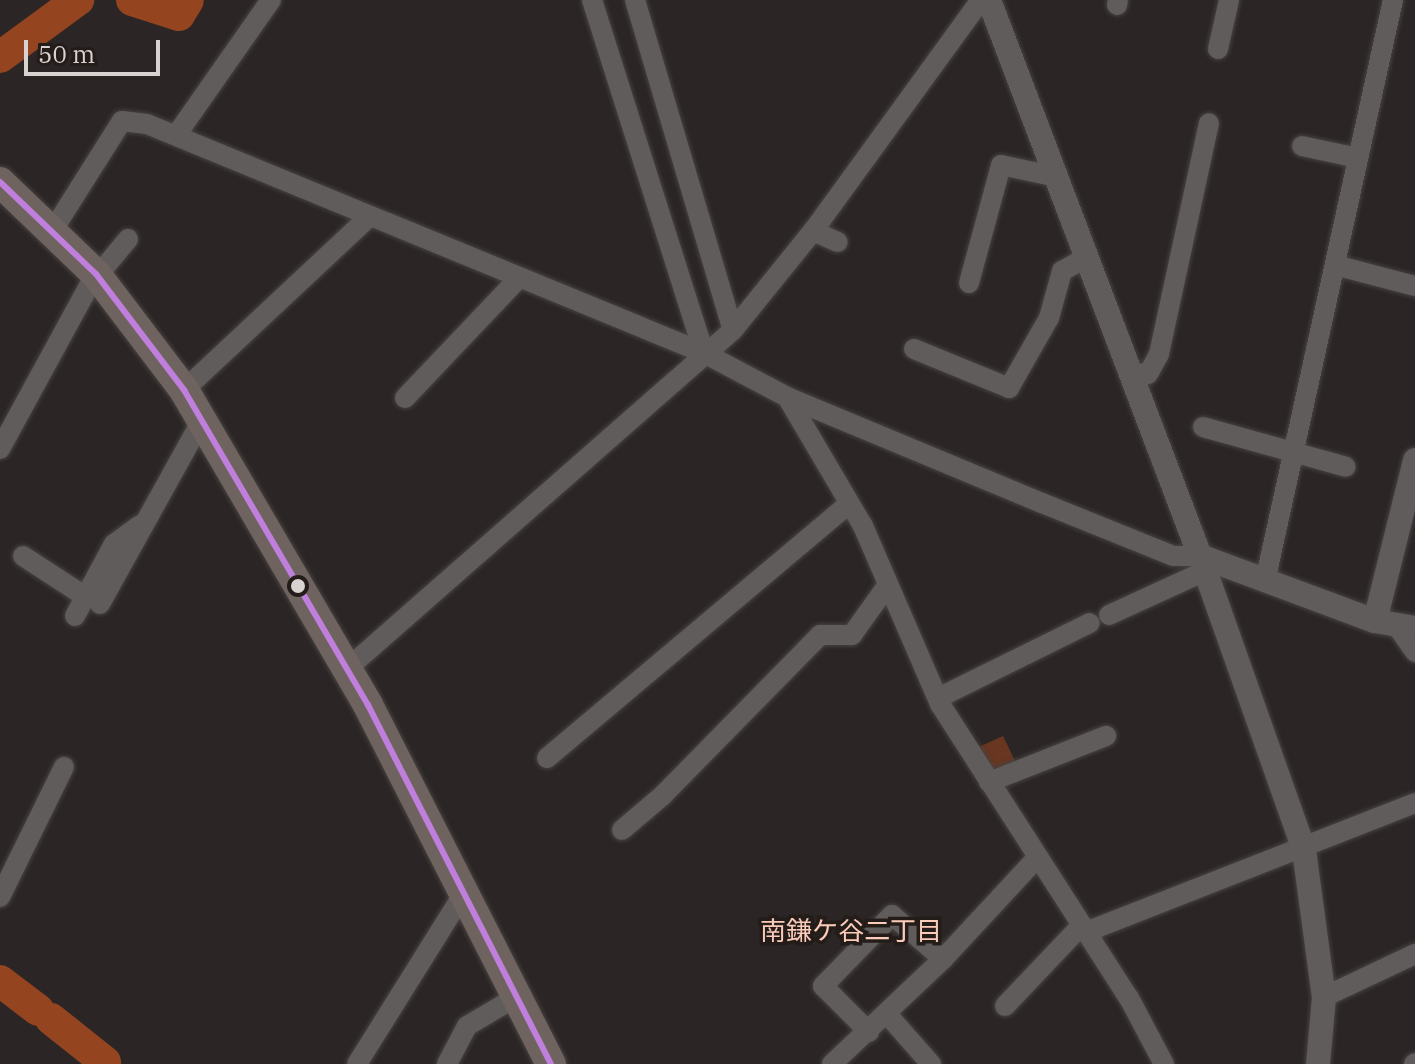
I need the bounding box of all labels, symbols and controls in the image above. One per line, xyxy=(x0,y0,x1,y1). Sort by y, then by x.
scale bar xyxy=(28,24,164,74)
text: 50 m xyxy=(38,38,95,70)
unlabelled marker xyxy=(290,578,306,594)
district label: 南鎌ケ谷二丁目 xyxy=(760,915,942,947)

